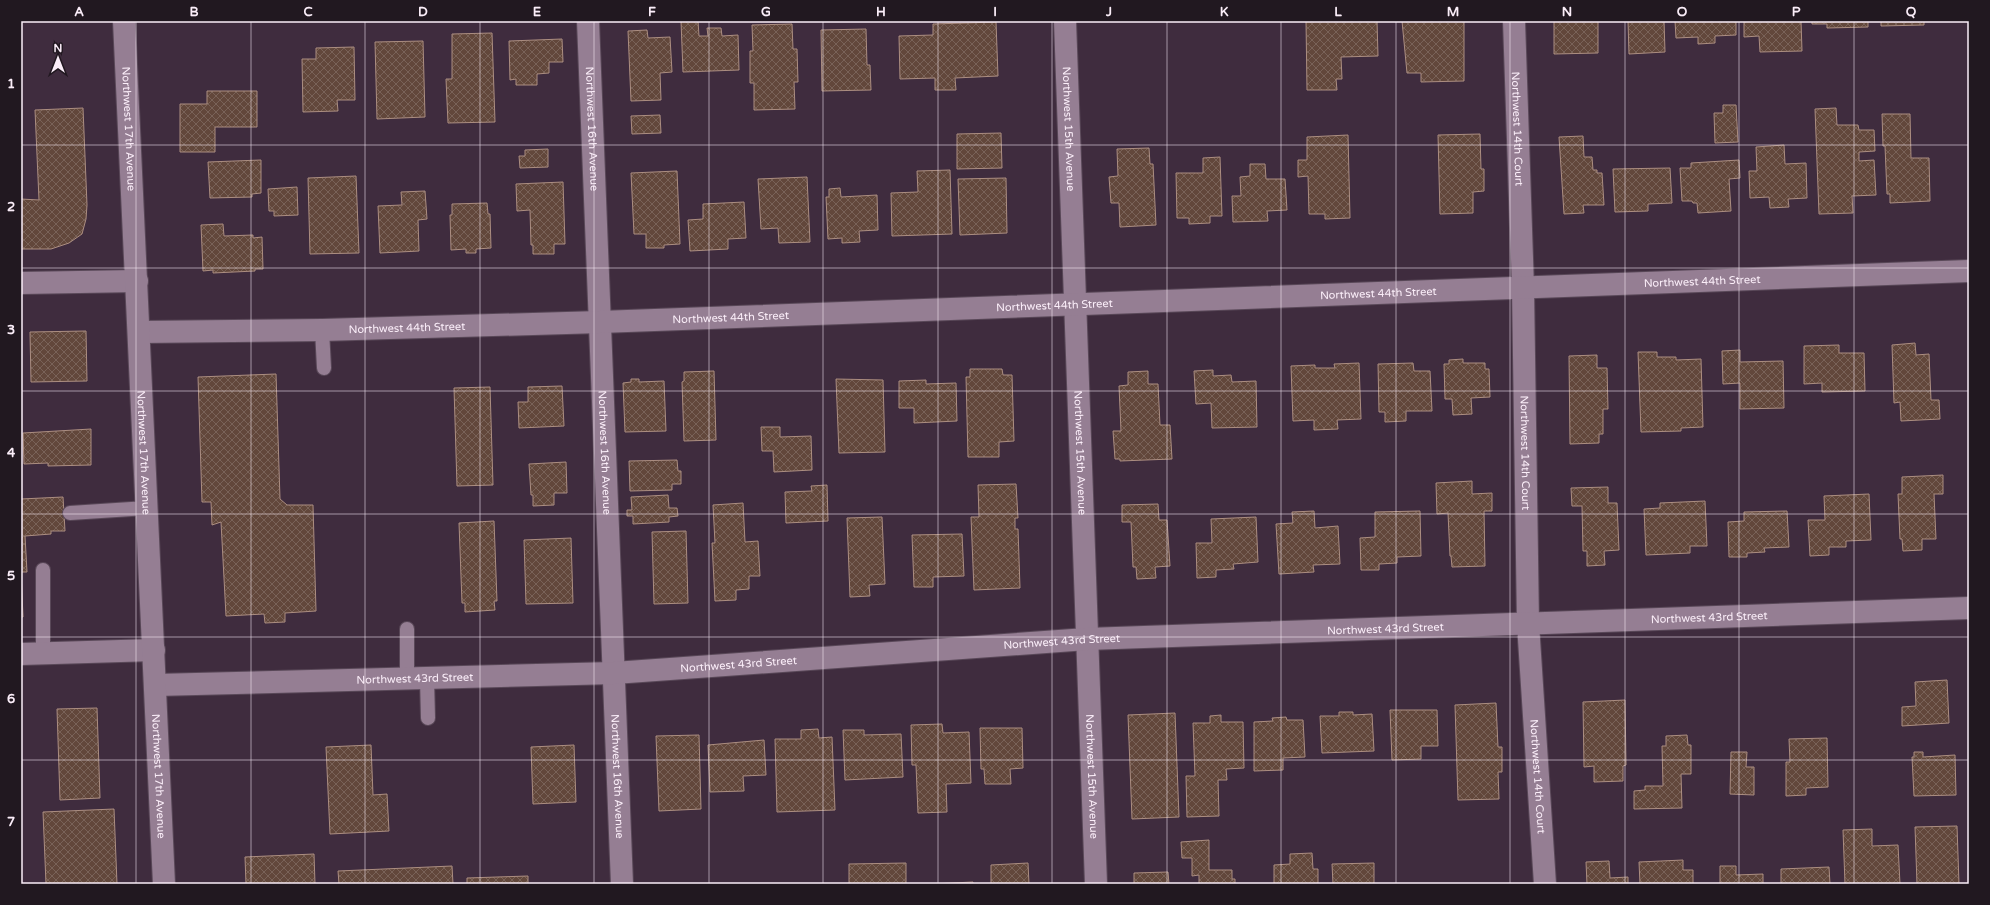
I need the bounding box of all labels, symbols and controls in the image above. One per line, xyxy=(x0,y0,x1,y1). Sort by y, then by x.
text: A xyxy=(74,4,84,20)
text: B xyxy=(189,4,199,20)
text: C xyxy=(303,4,313,20)
text: D xyxy=(418,4,428,20)
text: E xyxy=(533,4,541,20)
text: F xyxy=(648,4,656,20)
text: G xyxy=(761,4,771,20)
text: H xyxy=(876,4,886,20)
text: I xyxy=(993,4,997,20)
text: J xyxy=(1105,4,1112,20)
text: K xyxy=(1220,4,1229,20)
text: L xyxy=(1334,4,1342,20)
text: M xyxy=(1447,4,1459,20)
text: N xyxy=(1562,4,1572,20)
text: O xyxy=(1677,4,1688,20)
text: P xyxy=(1792,4,1801,20)
text: Q xyxy=(1906,4,1917,20)
north arrow xyxy=(38,38,78,78)
text: N xyxy=(54,42,62,55)
street label: Northwest 17th Avenue xyxy=(120,66,138,191)
street label: Northwest 16th Avenue xyxy=(583,66,601,191)
street label: Northwest 15th Avenue xyxy=(1060,66,1078,191)
street label: Northwest 14th Court xyxy=(1509,71,1526,186)
text: 1 xyxy=(7,76,15,92)
text: 2 xyxy=(7,199,15,215)
street label: Northwest 44th Street xyxy=(1644,272,1761,290)
street label: Northwest 44th Street xyxy=(1320,284,1437,302)
street label: Northwest 44th Street xyxy=(996,296,1113,314)
street label: Northwest 44th Street xyxy=(672,308,789,326)
street label: Northwest 44th Street xyxy=(348,319,465,336)
text: 3 xyxy=(7,322,15,338)
street label: Northwest 17th Avenue xyxy=(135,390,153,515)
street label: Northwest 16th Avenue xyxy=(596,390,614,515)
street label: Northwest 15th Avenue xyxy=(1072,390,1089,515)
street label: Northwest 14th Court xyxy=(1518,395,1533,510)
text: 4 xyxy=(7,445,16,461)
text: 5 xyxy=(7,568,15,584)
street label: Northwest 43rd Street xyxy=(1651,609,1768,626)
street label: Northwest 43rd Street xyxy=(1327,620,1444,637)
street label: Northwest 43rd Street xyxy=(1003,631,1120,651)
street label: Northwest 43rd Street xyxy=(680,653,797,675)
street label: Northwest 43rd Street xyxy=(356,670,473,686)
text: 6 xyxy=(7,691,15,707)
street label: Northwest 17th Avenue xyxy=(150,714,168,839)
street label: Northwest 16th Avenue xyxy=(609,714,627,839)
street label: Northwest 15th Avenue xyxy=(1083,714,1101,839)
street label: Northwest 14th Court xyxy=(1528,719,1548,834)
text: 7 xyxy=(7,814,15,830)

